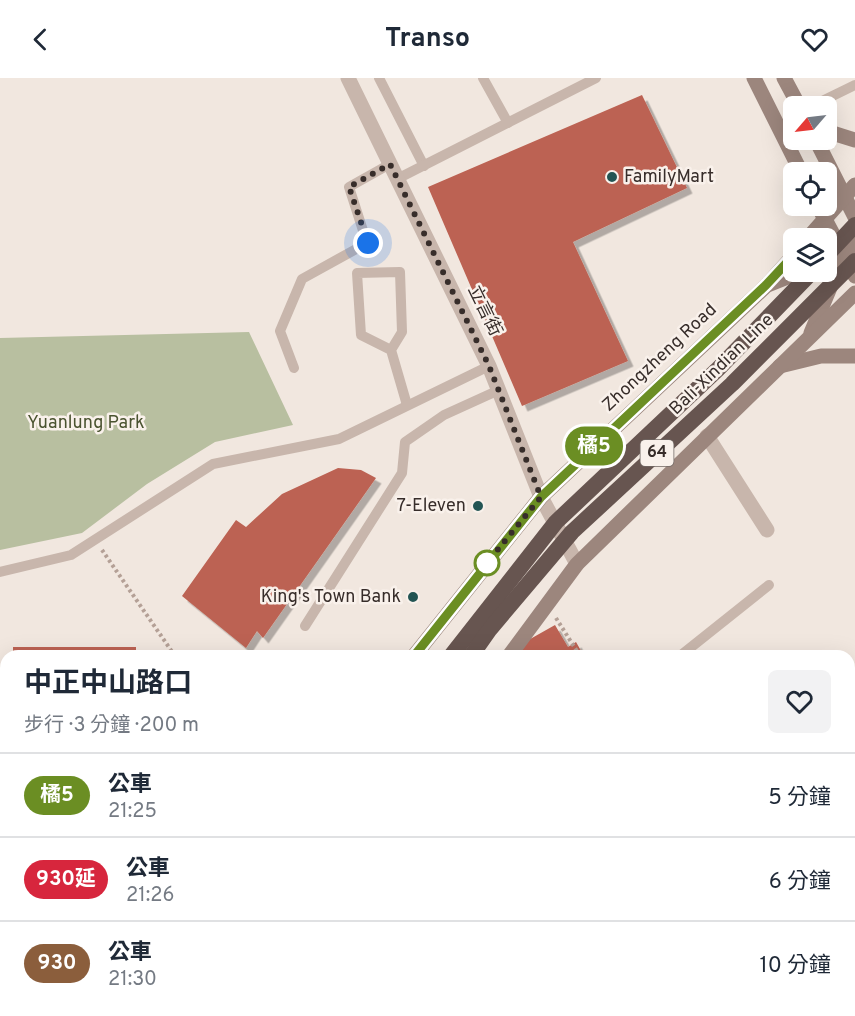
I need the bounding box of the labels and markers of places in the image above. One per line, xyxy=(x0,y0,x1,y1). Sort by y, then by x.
place label: FamilyMart xyxy=(624,166,714,189)
marker: FamilyMart xyxy=(605,170,619,184)
place label: 7-Eleven xyxy=(397,495,466,518)
marker: 7-Eleven xyxy=(471,499,485,513)
unlabelled marker xyxy=(474,550,500,576)
place label: King's Town Bank xyxy=(261,586,401,609)
marker: King's Town Bank xyxy=(406,590,420,604)

